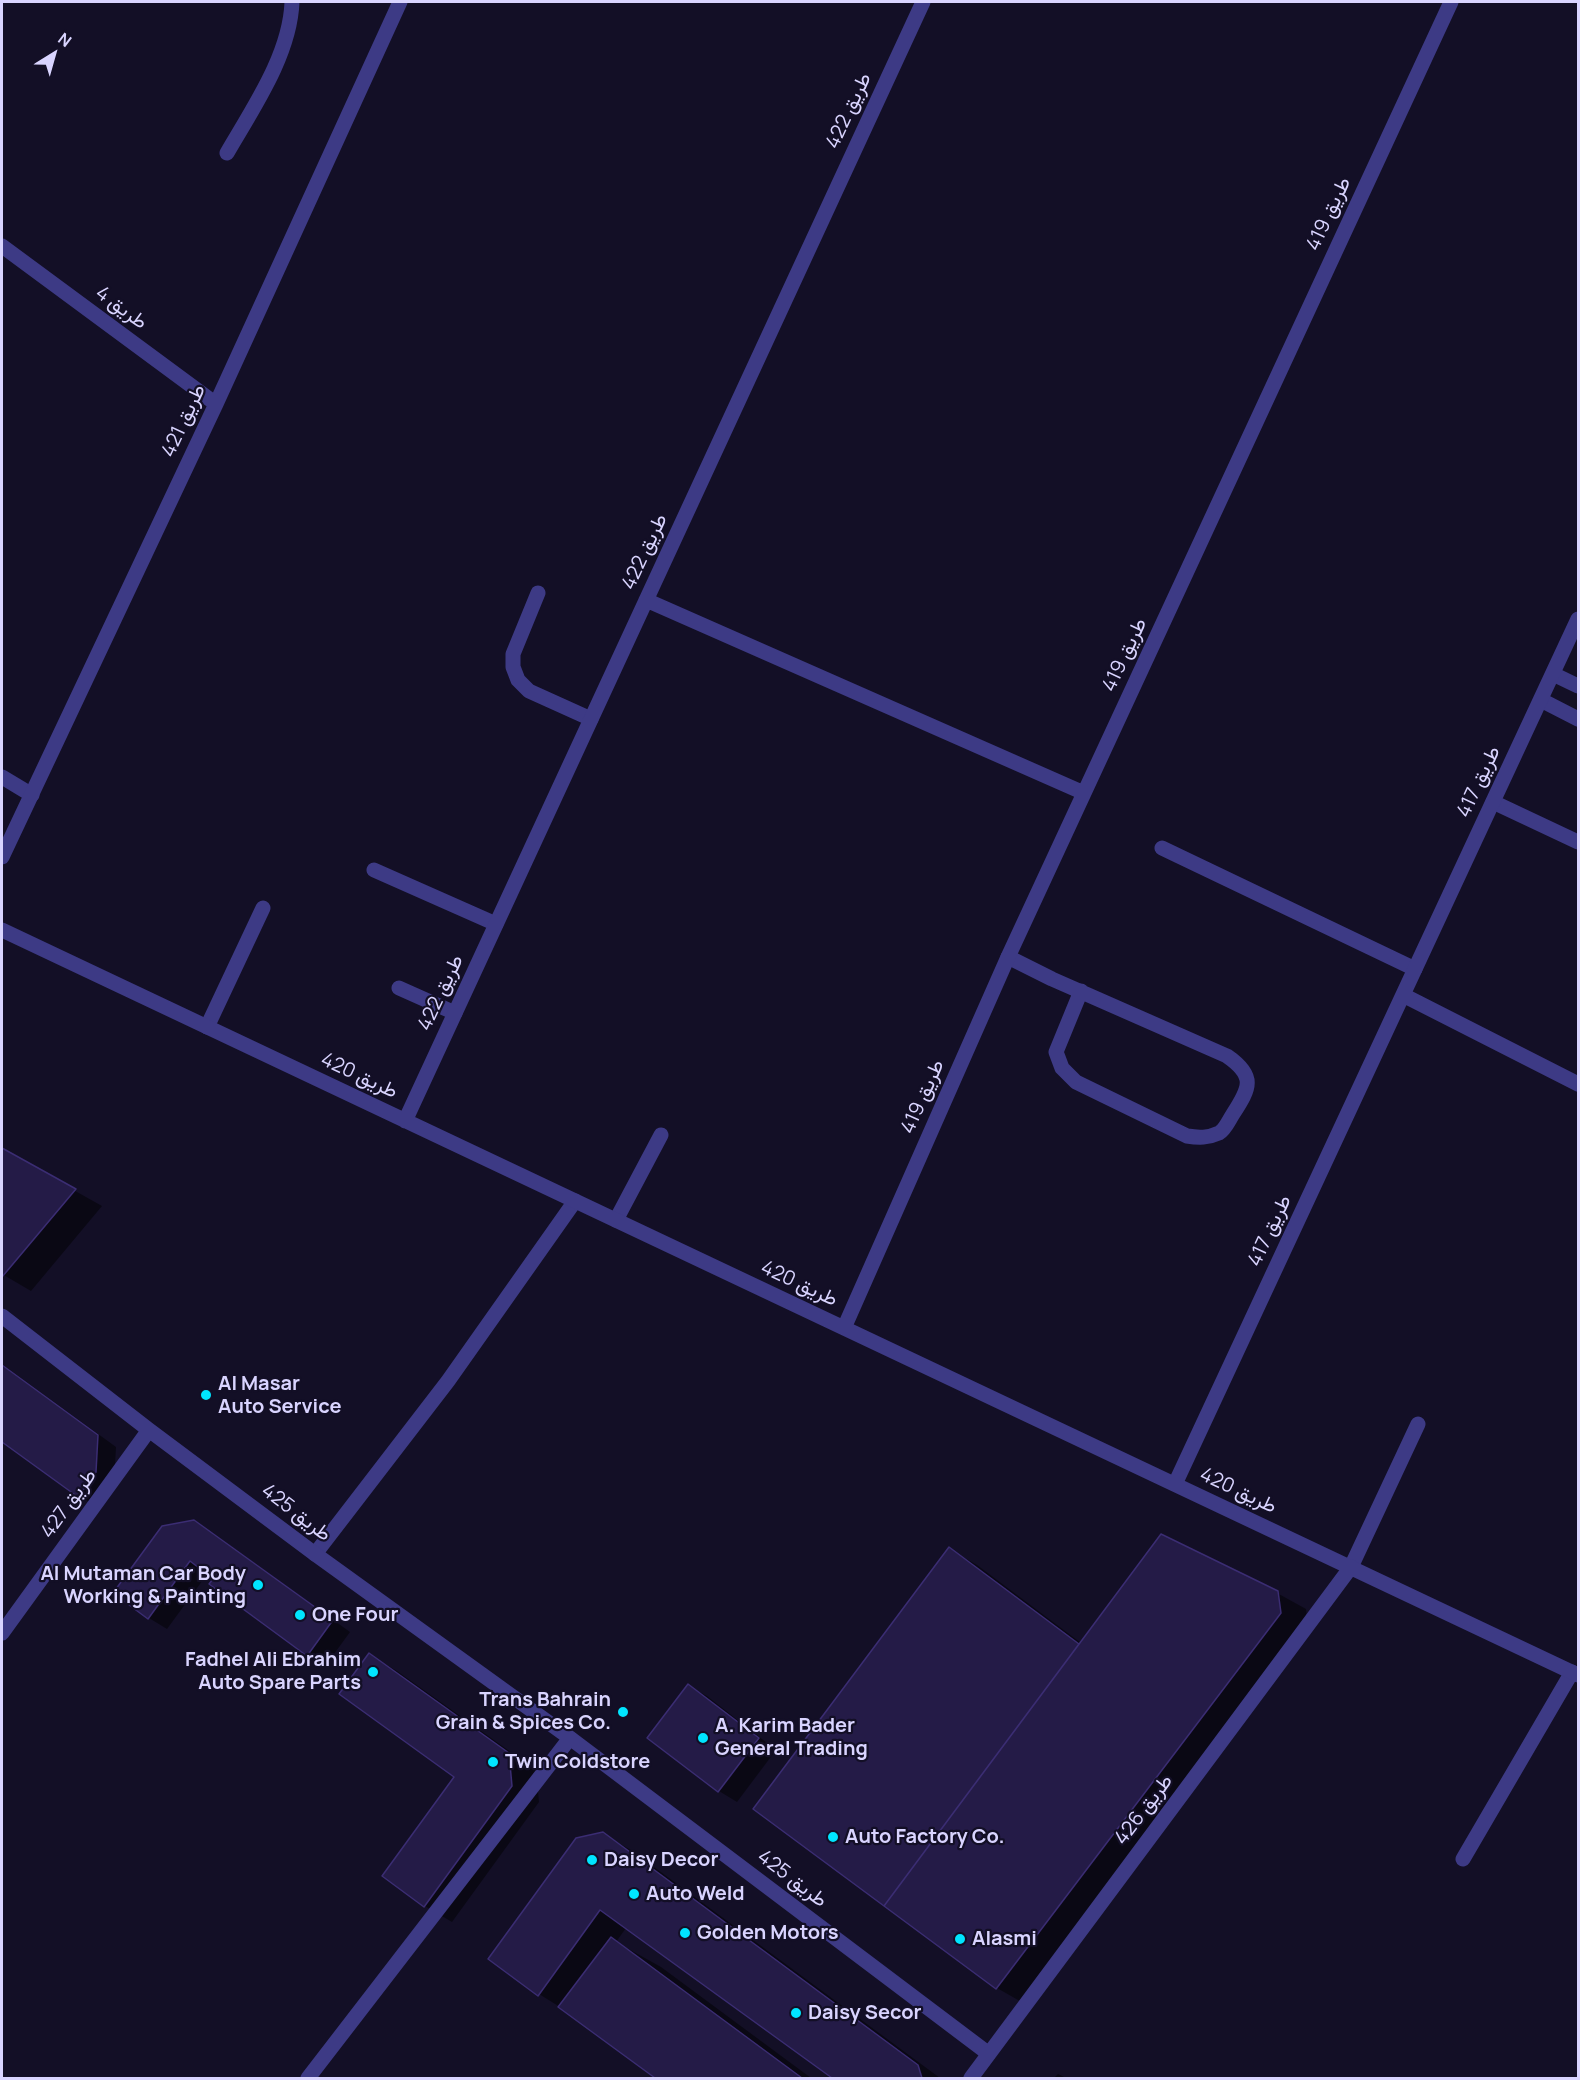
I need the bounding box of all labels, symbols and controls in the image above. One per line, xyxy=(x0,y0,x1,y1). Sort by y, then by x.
north arrow xyxy=(24,24,84,84)
text: N xyxy=(54,27,76,52)
street label: طريق 422 xyxy=(821,69,877,153)
street label: طريق 419 xyxy=(1302,173,1356,255)
street label: طريق 4 xyxy=(90,281,152,335)
street label: طريق 421 xyxy=(157,381,211,461)
street label: طريق 422 xyxy=(617,510,673,594)
street label: طريق 419 xyxy=(1098,614,1152,696)
street label: طريق 417 xyxy=(1452,742,1506,822)
street label: طريق 422 xyxy=(413,951,469,1035)
street label: طريق 420 xyxy=(317,1048,401,1104)
street label: طريق 419 xyxy=(896,1056,950,1138)
street label: طريق 417 xyxy=(1243,1191,1297,1271)
street label: طريق 420 xyxy=(757,1256,841,1312)
place label: Al Masar Auto Service xyxy=(218,1372,341,1419)
marker: Al Masar Auto Service xyxy=(199,1388,213,1402)
street label: طريق 420 xyxy=(1196,1463,1280,1519)
street label: طريق 427 xyxy=(36,1465,102,1543)
street label: طريق 425 xyxy=(256,1479,336,1547)
place label: Al Mutaman Car Body Working & Painting xyxy=(40,1562,246,1609)
marker: Al Mutaman Car Body Working & Painting xyxy=(251,1578,265,1592)
place label: One Four xyxy=(312,1603,398,1627)
marker: One Four xyxy=(293,1608,307,1622)
place label: Fadhel Ali Ebrahim Auto Spare Parts xyxy=(185,1648,361,1695)
marker: Fadhel Ali Ebrahim Auto Spare Parts xyxy=(366,1665,380,1679)
place label: Trans Bahrain Grain & Spices Co. xyxy=(436,1688,611,1735)
marker: Trans Bahrain Grain & Spices Co. xyxy=(616,1705,630,1719)
place label: A. Karim Bader General Trading xyxy=(715,1714,868,1761)
marker: A. Karim Bader General Trading xyxy=(696,1731,710,1745)
place label: Twin Coldstore xyxy=(505,1750,650,1774)
marker: Twin Coldstore xyxy=(486,1755,500,1769)
street label: طريق 426 xyxy=(1110,1770,1178,1850)
place label: Auto Factory Co. xyxy=(845,1825,1005,1849)
marker: Auto Factory Co. xyxy=(826,1830,840,1844)
street label: طريق 425 xyxy=(752,1845,832,1913)
place label: Daisy Decor xyxy=(604,1848,718,1872)
marker: Daisy Decor xyxy=(585,1853,599,1867)
place label: Auto Weld xyxy=(646,1882,745,1906)
marker: Auto Weld xyxy=(627,1887,641,1901)
place label: Golden Motors xyxy=(697,1921,839,1945)
marker: Golden Motors xyxy=(678,1926,692,1940)
place label: Alasmi xyxy=(972,1927,1037,1951)
marker: Alasmi xyxy=(953,1932,967,1946)
place label: Daisy Secor xyxy=(808,2001,921,2025)
marker: Daisy Secor xyxy=(789,2006,803,2020)

